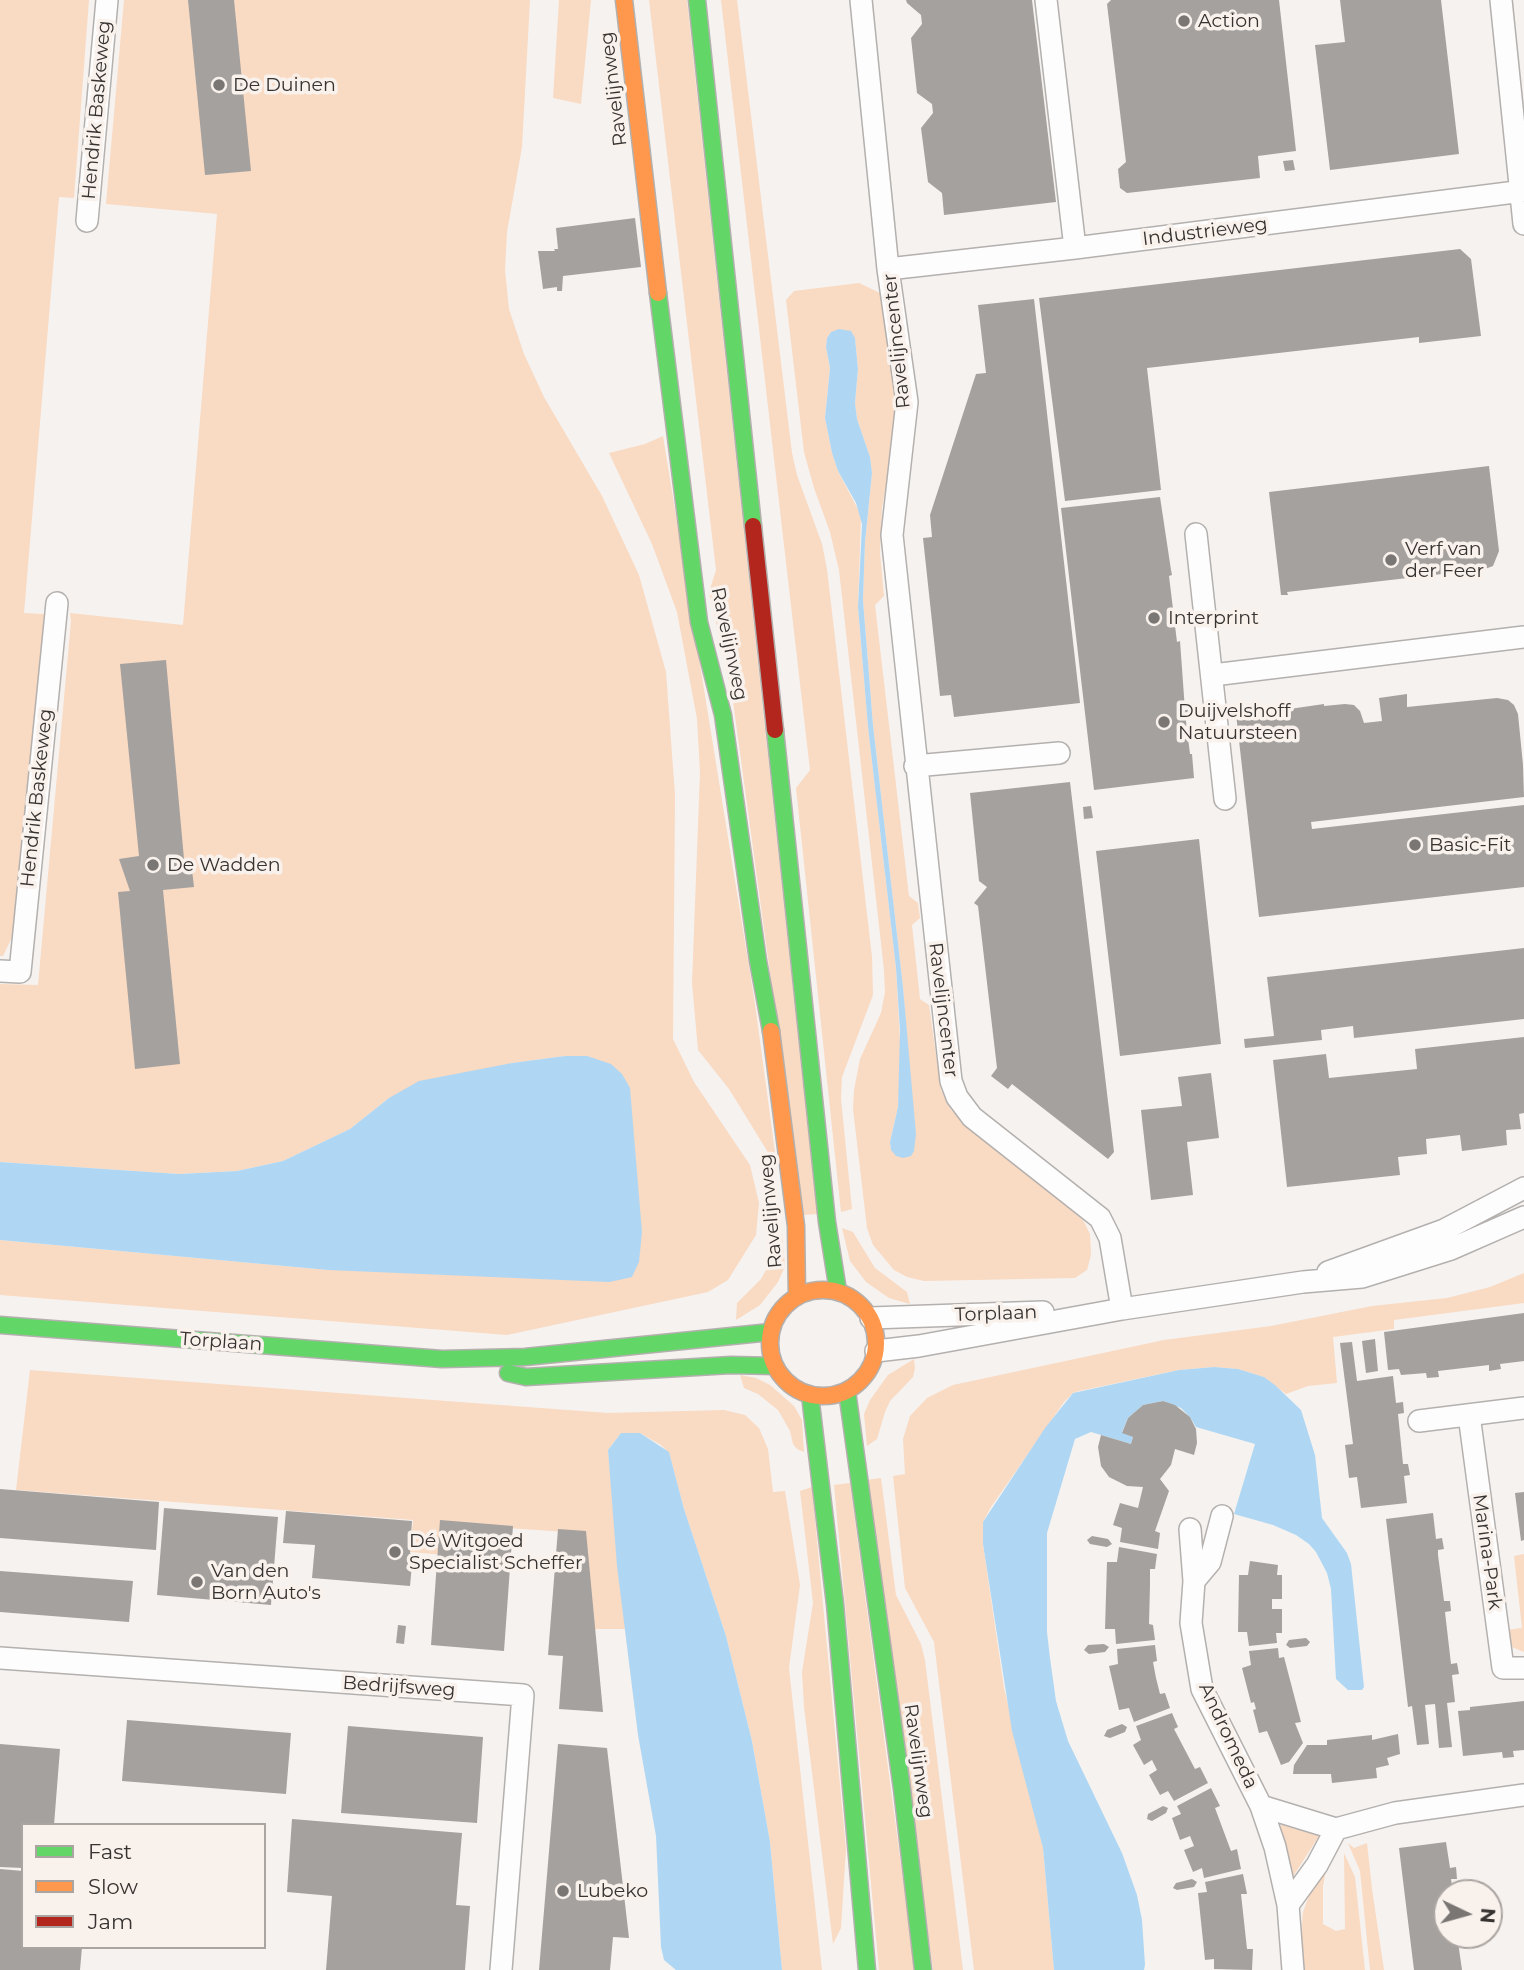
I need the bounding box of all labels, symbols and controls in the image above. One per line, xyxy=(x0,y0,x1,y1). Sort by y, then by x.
place label: Action xyxy=(1198,10,1260,32)
marker: Action xyxy=(1176,13,1192,29)
street label: Hendrik Baskeweg xyxy=(78,20,116,200)
street label: Ravelijnweg xyxy=(596,30,632,148)
place label: De Duinen xyxy=(233,74,336,96)
marker: De Duinen xyxy=(211,77,227,93)
street label: Industrieweg xyxy=(1141,213,1269,251)
street label: Ravelijncenter xyxy=(879,272,915,410)
place label: Verf van der Feer xyxy=(1405,538,1484,582)
marker: Verf van der Feer xyxy=(1383,552,1399,568)
street label: Ravelijnweg xyxy=(706,585,752,703)
place label: Interprint xyxy=(1168,607,1259,629)
marker: Interprint xyxy=(1146,610,1162,626)
place label: Duijvelshoff Natuursteen xyxy=(1178,700,1298,744)
street label: Hendrik Baskeweg xyxy=(16,708,58,888)
marker: Duijvelshoff Natuursteen xyxy=(1156,714,1172,730)
place label: Basic-Fit xyxy=(1429,834,1511,856)
marker: Basic-Fit xyxy=(1407,837,1423,853)
place label: De Wadden xyxy=(167,854,281,876)
marker: De Wadden xyxy=(145,857,161,873)
street label: Ravelijncenter xyxy=(923,941,963,1079)
street label: Ravelijnweg xyxy=(755,1153,787,1269)
street label: Torplaan xyxy=(954,1301,1038,1327)
street label: Torplaan xyxy=(179,1328,263,1356)
street label: Marina-Park xyxy=(1468,1493,1506,1611)
place label: Dé Witgoed Specialist Scheffer xyxy=(409,1530,583,1574)
marker: Dé Witgoed Specialist Scheffer xyxy=(387,1544,403,1560)
place label: Van den Born Auto's xyxy=(211,1560,321,1604)
marker: Van den Born Auto's xyxy=(189,1574,205,1590)
street label: Bedrijfsweg xyxy=(342,1672,456,1702)
street label: Andromeda xyxy=(1194,1679,1262,1793)
street label: Ravelijnweg xyxy=(899,1702,937,1820)
legend xyxy=(21,1823,266,1949)
text: Fast xyxy=(88,1839,132,1864)
text: Slow xyxy=(88,1874,138,1899)
north arrow xyxy=(1433,1879,1503,1949)
place label: Lubeko xyxy=(577,1880,648,1902)
marker: Lubeko xyxy=(555,1883,571,1899)
text: N xyxy=(1475,1907,1500,1924)
text: Jam xyxy=(88,1909,133,1934)

